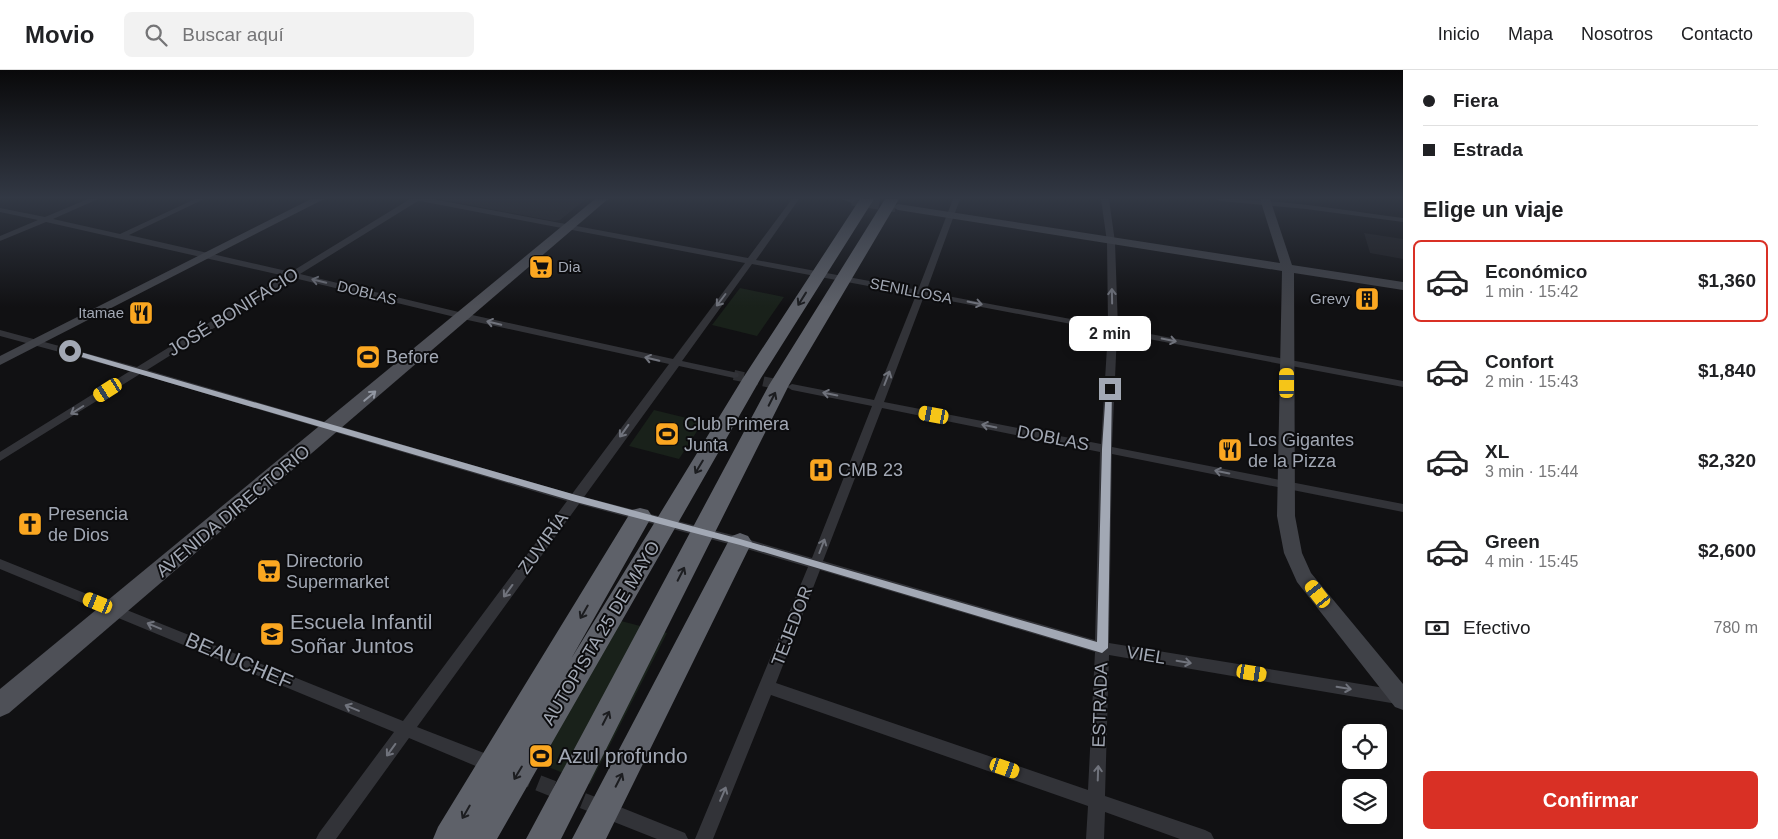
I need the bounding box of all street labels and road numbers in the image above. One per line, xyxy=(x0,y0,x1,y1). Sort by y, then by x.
street label: JOSÉ BONIFACIO xyxy=(164,264,302,360)
street label: SENILLOSA xyxy=(869,274,954,307)
street label: DOBLAS xyxy=(336,277,399,308)
street label: DOBLAS xyxy=(1015,421,1091,455)
street label: AVENIDA DIRECTORIO xyxy=(152,441,314,581)
street label: ZUVIRÍA xyxy=(514,508,572,578)
street label: AUTOPISTA 25 DE MAYO xyxy=(538,537,664,729)
street label: TEJEDOR xyxy=(768,583,816,669)
street label: BEAUCHEF xyxy=(182,628,296,693)
street label: VIEL xyxy=(1125,642,1167,668)
street label: ESTRADA xyxy=(1089,662,1111,748)

